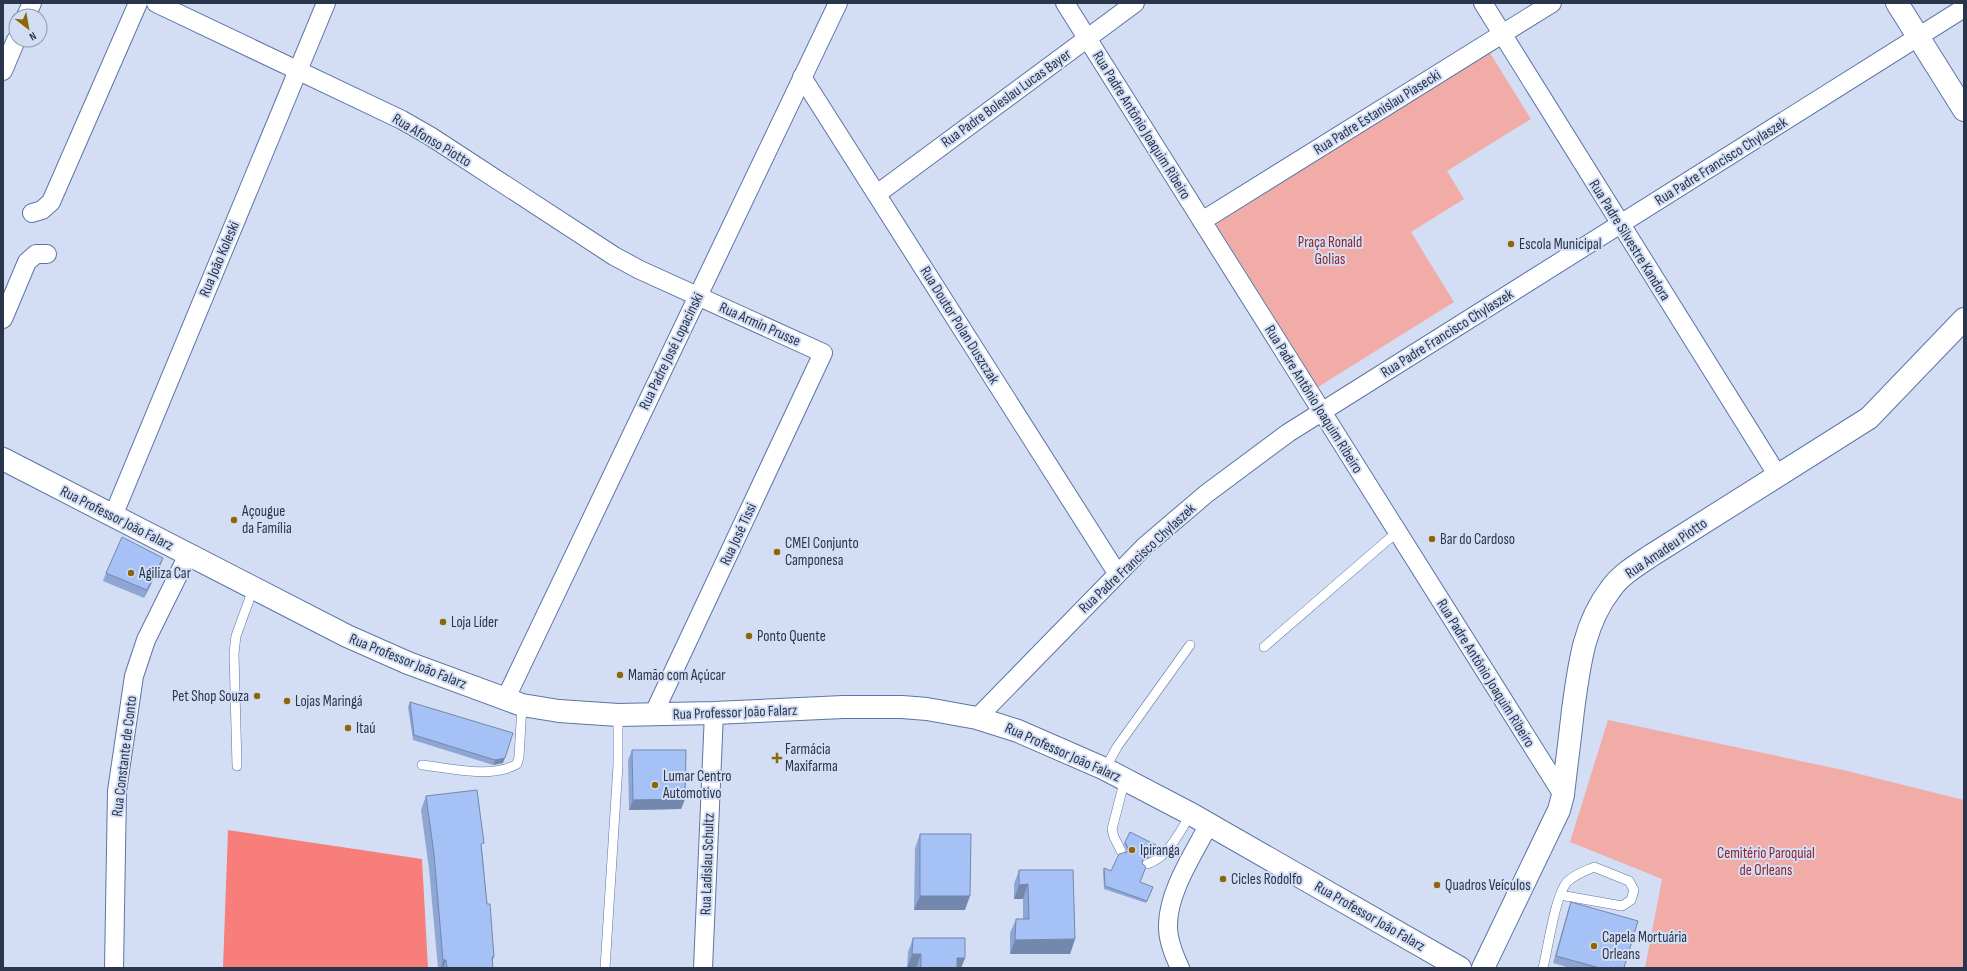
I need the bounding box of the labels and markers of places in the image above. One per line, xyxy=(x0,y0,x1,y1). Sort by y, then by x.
place label: Escola Municipal xyxy=(1519,235,1602,254)
marker: Escola Municipal xyxy=(1506,239,1516,249)
place label: Açougue da Família xyxy=(241,502,292,538)
marker: Açougue da Família xyxy=(229,515,239,525)
place label: Bar do Cardoso xyxy=(1440,530,1515,549)
place label: CMEI Conjunto Camponesa xyxy=(785,534,859,570)
marker: Bar do Cardoso xyxy=(1427,534,1437,544)
marker: CMEI Conjunto Camponesa xyxy=(772,547,782,557)
place label: Agiliza Car xyxy=(138,564,192,583)
marker: Agiliza Car xyxy=(126,568,136,578)
place label: Loja Líder xyxy=(451,613,499,632)
marker: Loja Líder xyxy=(438,617,448,627)
place label: Ponto Quente xyxy=(757,627,826,646)
marker: Ponto Quente xyxy=(744,631,754,641)
place label: Mamão com Açúcar xyxy=(628,666,726,685)
marker: Mamão com Açúcar xyxy=(615,670,625,680)
place label: Pet Shop Souza xyxy=(172,687,249,706)
marker: Pet Shop Souza xyxy=(252,691,262,701)
place label: Lojas Maringá xyxy=(295,692,363,711)
marker: Lojas Maringá xyxy=(282,696,292,706)
place label: Itaú xyxy=(356,719,376,738)
marker: Itaú xyxy=(343,723,353,733)
place label: Farmácia Maxifarma xyxy=(785,740,838,776)
marker: Farmácia Maxifarma xyxy=(772,753,782,763)
place label: Lumar Centro Automotivo xyxy=(662,767,731,803)
marker: Lumar Centro Automotivo xyxy=(650,780,660,790)
place label: Ipiranga xyxy=(1140,841,1180,860)
marker: Ipiranga xyxy=(1127,845,1137,855)
place label: Cicles Rodolfo xyxy=(1231,870,1302,889)
marker: Cicles Rodolfo xyxy=(1218,874,1228,884)
place label: Quadros Veículos xyxy=(1445,876,1531,895)
marker: Quadros Veículos xyxy=(1432,880,1442,890)
place label: Capela Mortuária Orleans xyxy=(1602,928,1687,964)
marker: Capela Mortuária Orleans xyxy=(1589,941,1599,951)

